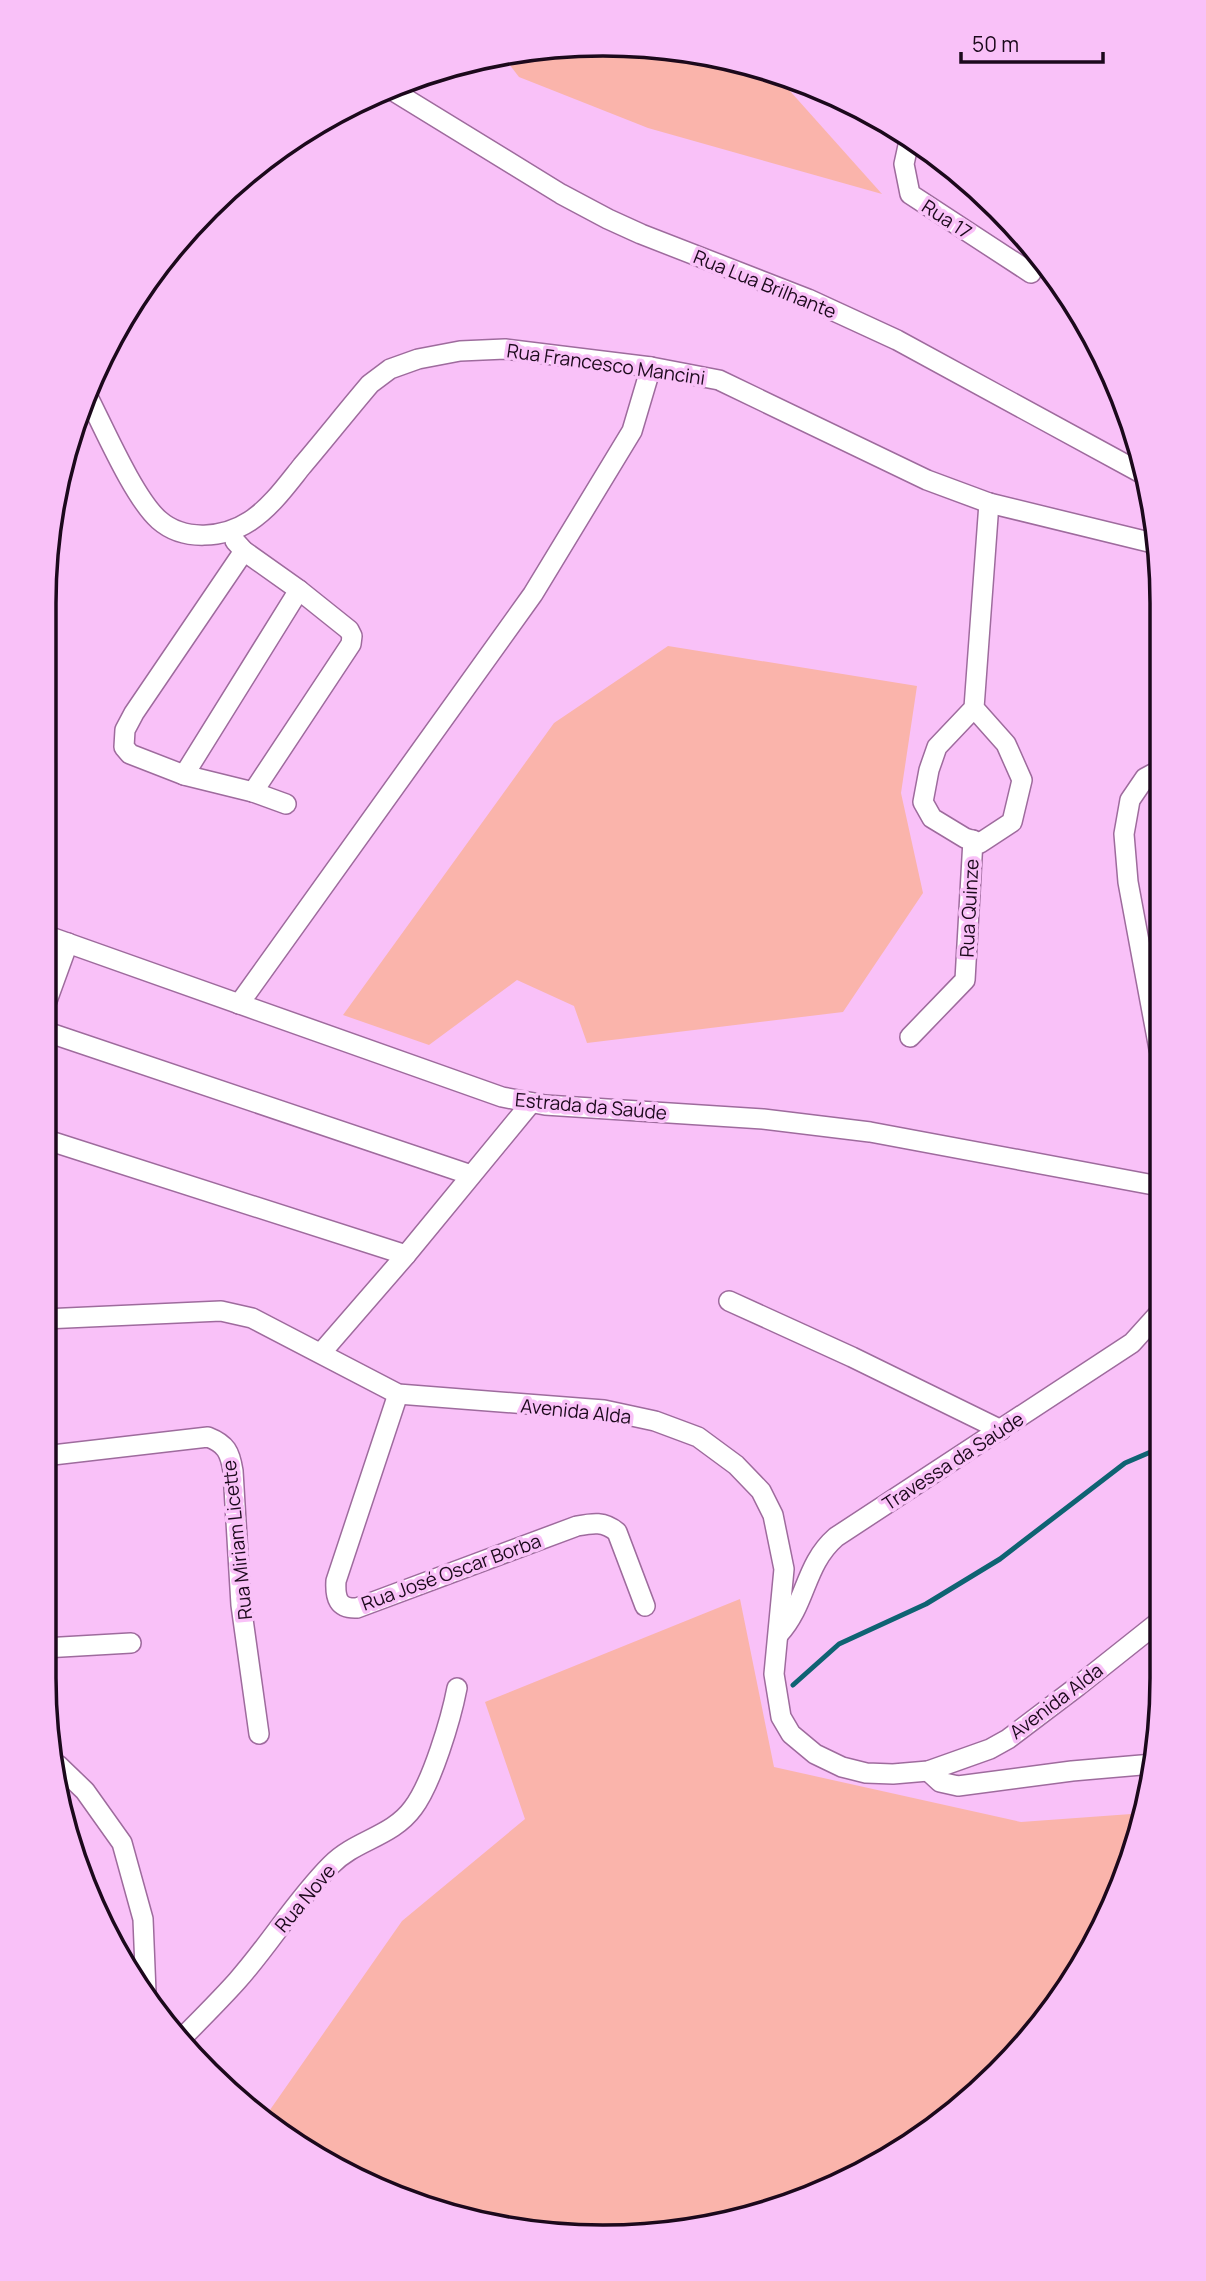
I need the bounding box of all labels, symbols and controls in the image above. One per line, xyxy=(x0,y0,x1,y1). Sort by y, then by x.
scale bar xyxy=(961,21,1103,65)
text: 50 m xyxy=(972,30,1019,58)
street label: Rua 17 xyxy=(917,193,977,245)
street label: Rua Lua Brilhante xyxy=(690,244,840,324)
street label: Rua Francesco Mancini xyxy=(505,337,707,391)
street label: Rua Quinze xyxy=(953,858,985,958)
street label: Estrada da Saúde xyxy=(514,1086,668,1126)
street label: Avenida Alda xyxy=(519,1392,633,1430)
street label: Travessa da Saúde xyxy=(877,1406,1029,1516)
street label: Rua Miriam Licette xyxy=(216,1459,258,1621)
street label: Rua José Oscar Borba xyxy=(358,1527,544,1617)
street label: Avenida Alda xyxy=(1004,1657,1108,1745)
street label: Rua Nove xyxy=(269,1858,341,1938)

